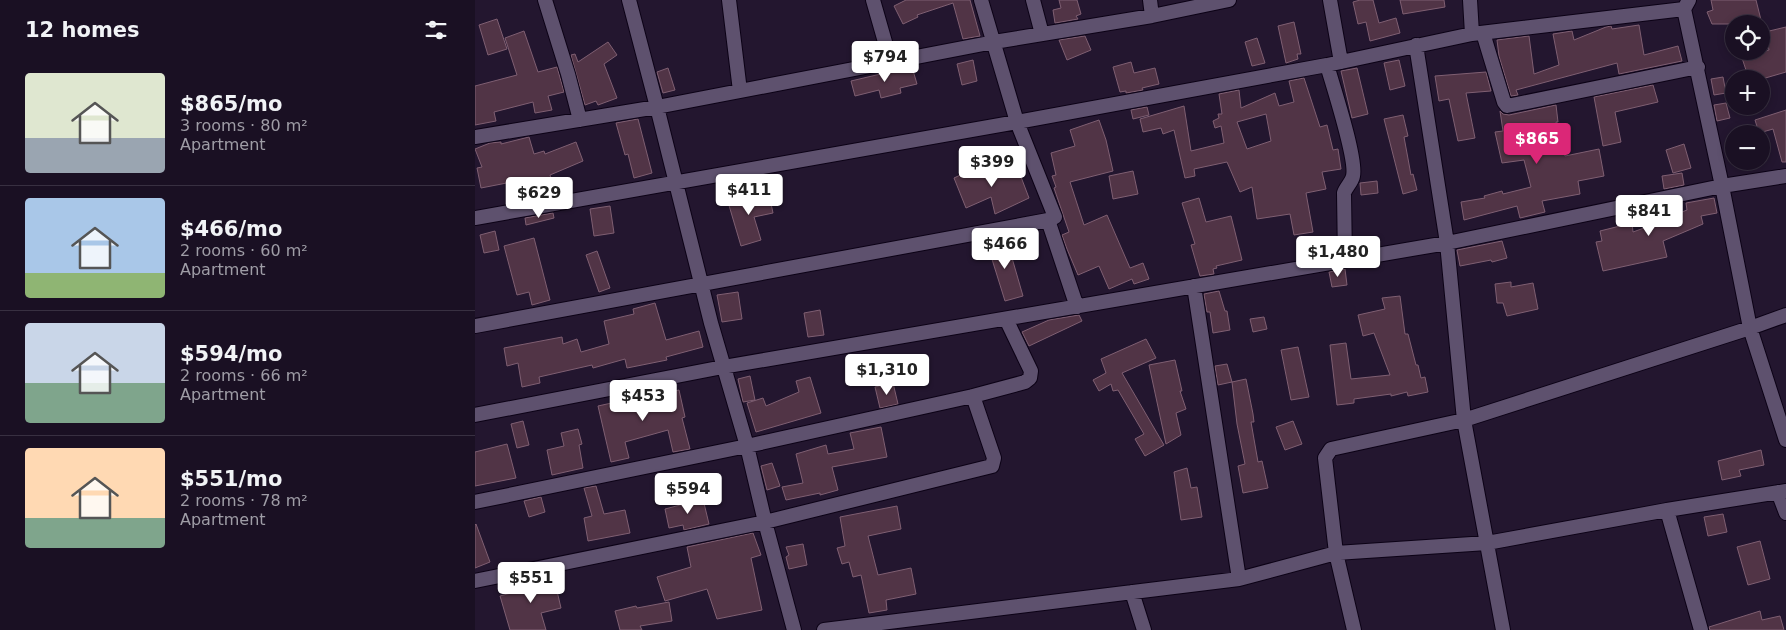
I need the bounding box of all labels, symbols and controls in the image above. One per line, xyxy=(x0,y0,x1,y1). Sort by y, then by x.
map controls xyxy=(1725,15,1770,170)
button: locate xyxy=(1725,15,1770,60)
icon: filters xyxy=(422,16,450,44)
text: 12 homes xyxy=(25,18,140,42)
pin: $794 xyxy=(855,41,915,83)
text: $794 xyxy=(863,47,907,66)
button: + xyxy=(1725,70,1770,115)
text: $865/mo xyxy=(180,92,282,116)
icon: home xyxy=(65,93,125,153)
text: 3 rooms · 80 m² xyxy=(180,116,308,135)
pin: $865 xyxy=(1507,122,1567,165)
button: − xyxy=(1725,125,1770,170)
text: $865 xyxy=(1515,129,1559,148)
text: Apartment xyxy=(180,135,266,154)
pin: $399 xyxy=(962,146,1022,188)
text: $399 xyxy=(970,152,1014,171)
pin: $411 xyxy=(719,174,779,216)
pin: $629 xyxy=(509,176,569,219)
text: $411 xyxy=(727,180,771,199)
text: $629 xyxy=(517,183,561,202)
pin: $841 xyxy=(1619,194,1679,237)
text: $841 xyxy=(1627,201,1671,220)
text: $466/mo xyxy=(180,217,282,241)
icon: home xyxy=(65,218,125,278)
pin: $466 xyxy=(975,228,1035,270)
text: $466 xyxy=(983,234,1027,253)
pin: $1,480 xyxy=(1297,236,1379,278)
text: 2 rooms · 60 m² xyxy=(180,241,308,260)
text: $1,480 xyxy=(1307,242,1369,261)
text: Apartment xyxy=(180,260,266,279)
text: $594/mo xyxy=(180,342,282,366)
icon: home xyxy=(65,343,125,403)
pin: $1,310 xyxy=(846,354,928,396)
text: $1,310 xyxy=(856,360,918,379)
text: 2 rooms · 66 m² xyxy=(180,366,308,385)
pin: $453 xyxy=(613,380,673,422)
text: Apartment xyxy=(180,385,266,404)
text: $453 xyxy=(621,386,665,405)
text: $551/mo xyxy=(180,467,282,491)
icon: home xyxy=(65,468,125,528)
pin: $594 xyxy=(658,472,718,515)
text: $594 xyxy=(666,479,710,498)
text: 2 rooms · 78 m² xyxy=(180,491,308,510)
text: Apartment xyxy=(180,510,266,529)
pin: $551 xyxy=(501,562,561,604)
text: $551 xyxy=(509,568,553,587)

